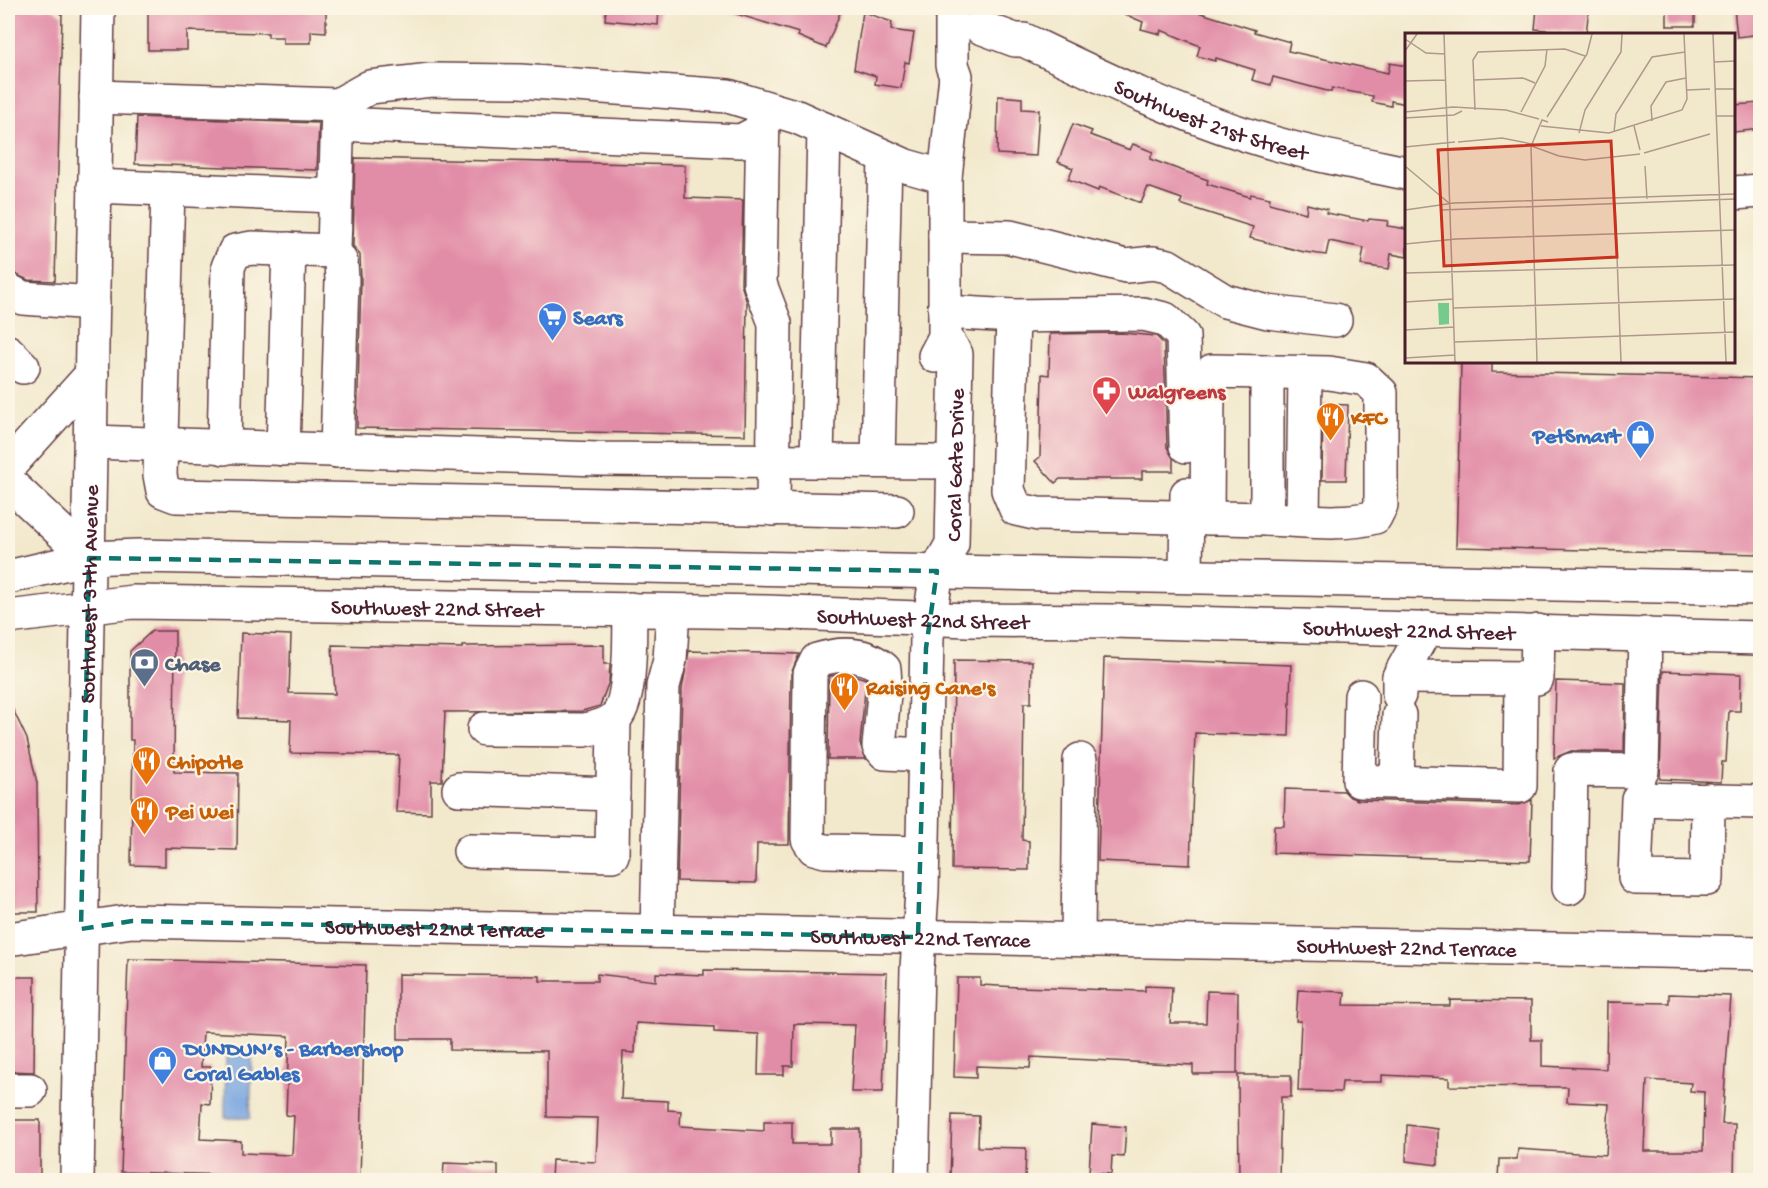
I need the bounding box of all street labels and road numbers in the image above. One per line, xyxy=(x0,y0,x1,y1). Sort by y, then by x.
street label: Southwest 21st Street xyxy=(1109,75,1312,169)
street label: Coral Gate Drive xyxy=(943,388,972,542)
street label: Southwest 37th Avenue xyxy=(77,484,106,704)
street label: Southwest 22nd Street xyxy=(331,596,545,626)
street label: Southwest 22nd Street xyxy=(816,605,1031,637)
street label: Southwest 22nd Street xyxy=(1302,617,1517,649)
street label: Southwest 22nd Terrace xyxy=(324,916,546,946)
street label: Southwest 22nd Terrace xyxy=(810,925,1031,956)
street label: Southwest 22nd Terrace xyxy=(1296,935,1517,965)

